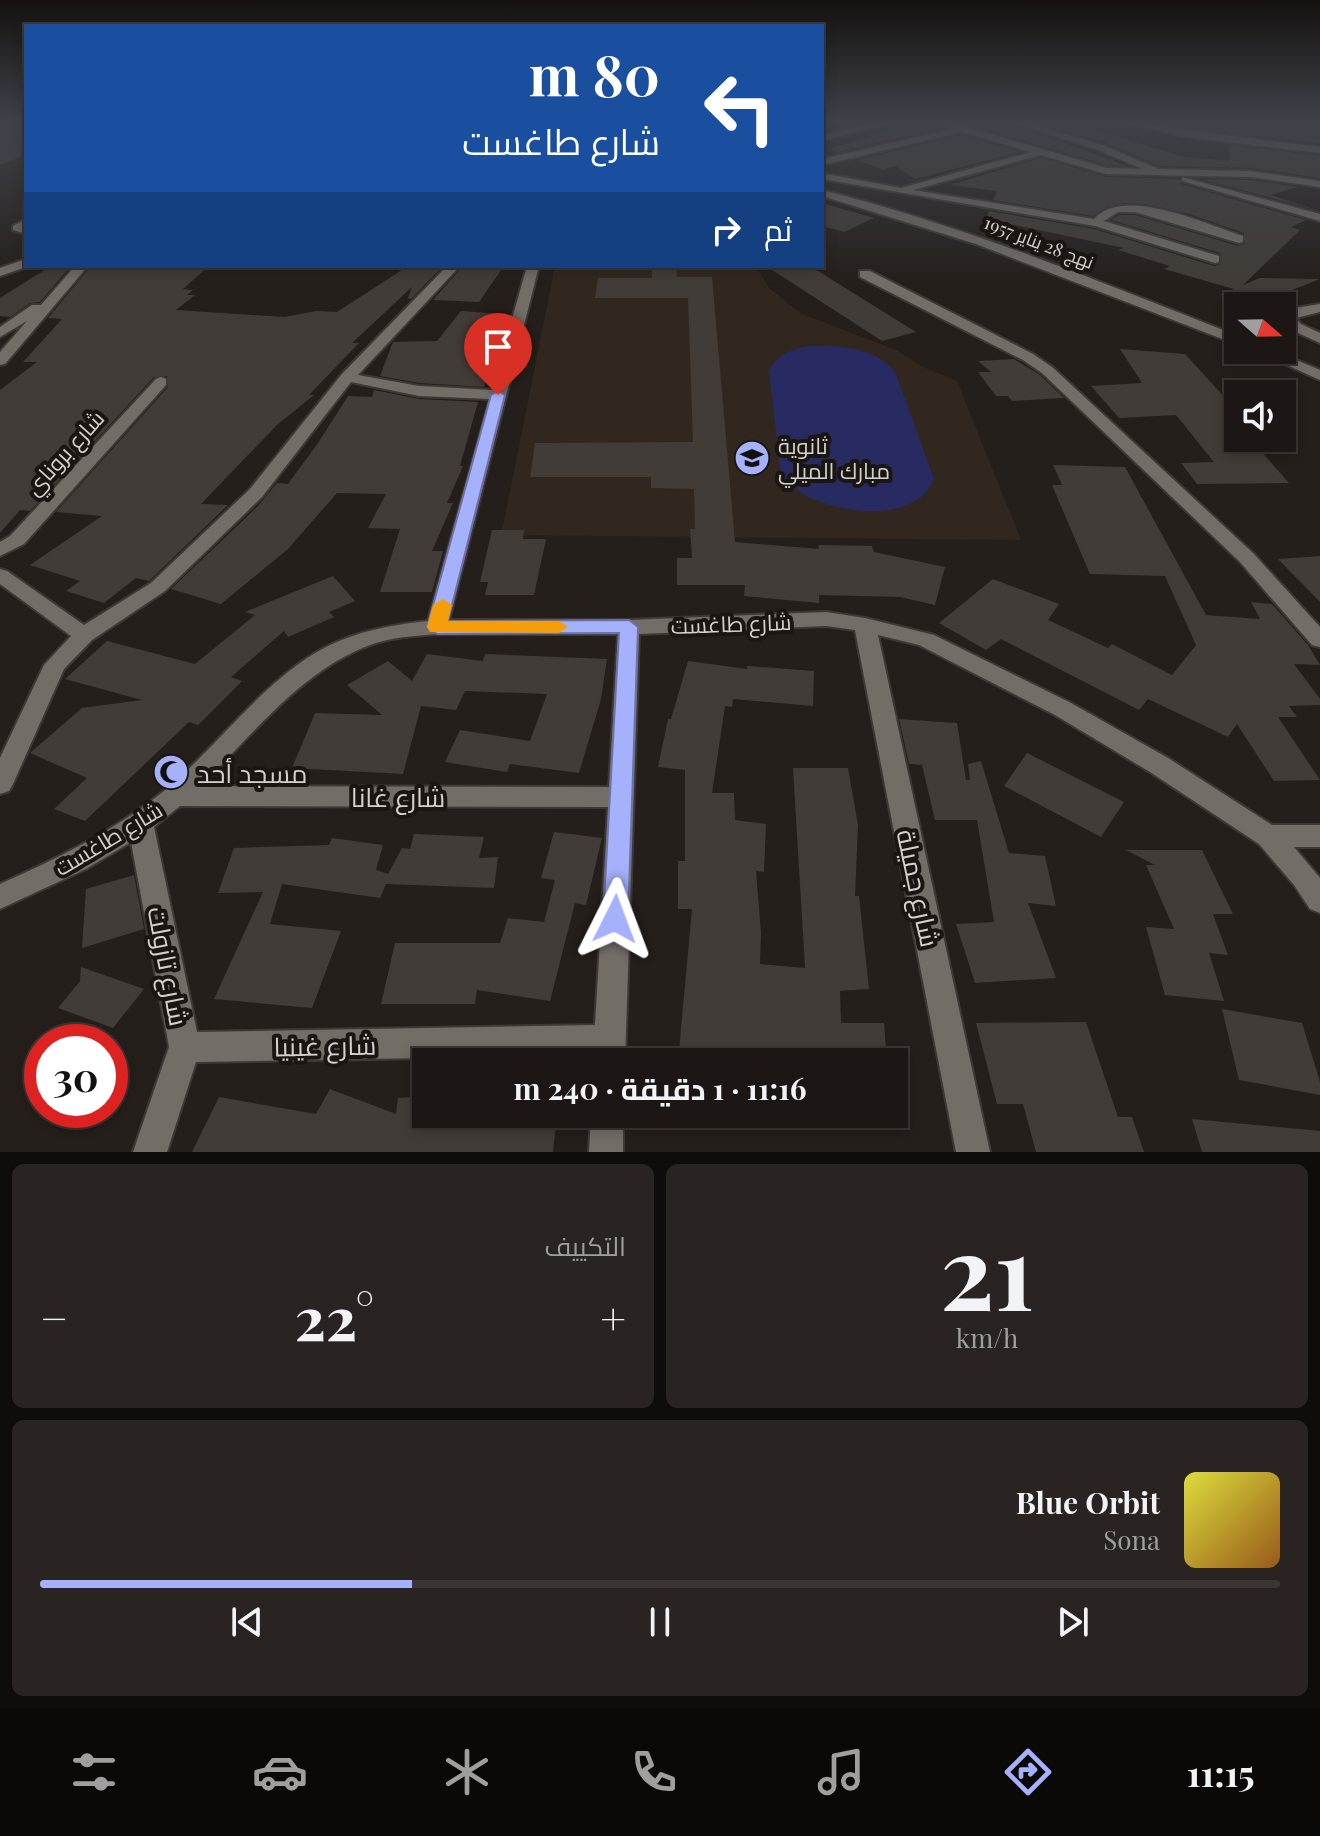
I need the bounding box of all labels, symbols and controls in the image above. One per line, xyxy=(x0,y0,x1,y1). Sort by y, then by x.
text: 80 m xyxy=(529,36,660,111)
icon: left xyxy=(688,56,792,160)
text: شارع طاغست xyxy=(462,116,660,164)
icon: right xyxy=(704,208,748,252)
text: ثم xyxy=(764,209,792,249)
street label: نهج 28 يناير 1957 xyxy=(980,210,1097,275)
north arrow xyxy=(1224,292,1296,364)
map controls xyxy=(1224,292,1296,452)
pin xyxy=(464,313,532,395)
icon: arrive xyxy=(476,325,520,369)
button: sound xyxy=(1224,380,1296,452)
street label: شارع بروناي xyxy=(18,403,112,503)
place label: ثانوية مبارك الميلي xyxy=(778,430,890,488)
school or university icon: ثانوية مبارك الميلي xyxy=(733,439,771,477)
street label: شارع طاغست xyxy=(670,606,792,641)
mosque icon: مسجد أحد xyxy=(152,753,190,791)
place label: مسجد أحد xyxy=(197,755,307,790)
street label: شارع غانا xyxy=(351,779,445,815)
street label: شارع طاغست xyxy=(48,794,168,883)
street label: شارع جميلة xyxy=(888,826,949,950)
position arrow xyxy=(573,877,657,961)
street label: شارع تازولت xyxy=(139,903,198,1029)
speed limit sign: 30 xyxy=(24,1024,128,1128)
street label: شارع غينيا xyxy=(273,1027,377,1064)
text: 11:16 · 1 دقيقة · 240 m xyxy=(514,1068,807,1108)
text: 21 xyxy=(940,1198,1034,1337)
text: التكييف xyxy=(544,1228,626,1263)
text: 22° xyxy=(294,1276,374,1356)
text: − xyxy=(40,1287,68,1346)
text: + xyxy=(600,1287,626,1346)
text: km/h xyxy=(956,1320,1018,1355)
text: Blue Orbit xyxy=(1016,1482,1160,1522)
text: Sona xyxy=(1103,1522,1160,1557)
icon: previous xyxy=(225,1600,269,1644)
icon: pause xyxy=(638,1600,682,1644)
icon: next xyxy=(1051,1600,1095,1644)
icon: filters xyxy=(66,1744,122,1800)
icon: car xyxy=(252,1744,308,1800)
icon: climate xyxy=(439,1744,495,1800)
icon: phone xyxy=(626,1744,682,1800)
icon: music xyxy=(813,1744,869,1800)
icon: directions xyxy=(1000,1744,1056,1800)
text: 11:15 xyxy=(1187,1748,1255,1796)

